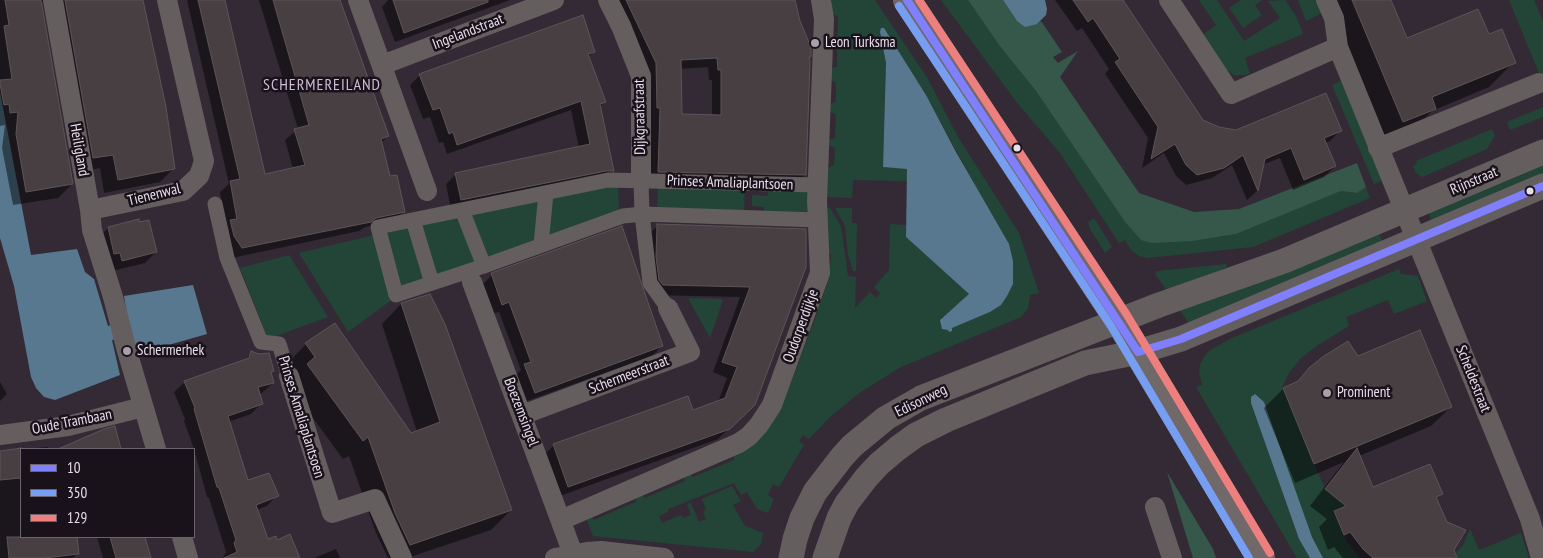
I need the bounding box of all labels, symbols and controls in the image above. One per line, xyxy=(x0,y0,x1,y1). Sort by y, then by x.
street label: Ingelandstraat xyxy=(430,10,506,54)
place label: Leon Turksma xyxy=(825,34,896,52)
marker: Leon Turksma xyxy=(809,37,821,49)
district label: SCHERMEREILAND xyxy=(261,75,383,95)
street label: Dijkgraafstraat xyxy=(630,79,650,155)
street label: Heiligland xyxy=(66,122,92,178)
unlabelled marker xyxy=(1012,143,1022,153)
street label: Rijnstraat xyxy=(1448,163,1500,199)
street label: Prinses Amaliaplantsoen xyxy=(666,172,794,194)
street label: Tienenwal xyxy=(126,180,182,210)
unlabelled marker xyxy=(1525,186,1535,196)
street label: Oudorperdijkje xyxy=(779,287,823,365)
place label: Schermerhek xyxy=(137,342,204,360)
street label: Scheldestraat xyxy=(1452,343,1494,415)
marker: Schermerhek xyxy=(121,345,133,357)
street label: Schermeerstraat xyxy=(586,352,672,398)
street label: Prinses Amaliaplantsoen xyxy=(274,354,328,480)
street label: Boezemsingel xyxy=(500,375,542,449)
street label: Edisonweg xyxy=(892,381,950,421)
place label: Prominent xyxy=(1337,384,1390,402)
marker: Prominent xyxy=(1321,387,1333,399)
street label: Oude Trambaan xyxy=(31,405,113,439)
legend xyxy=(20,448,195,538)
text: 10 xyxy=(67,458,81,477)
text: 350 xyxy=(67,483,87,502)
text: 129 xyxy=(67,508,87,527)

